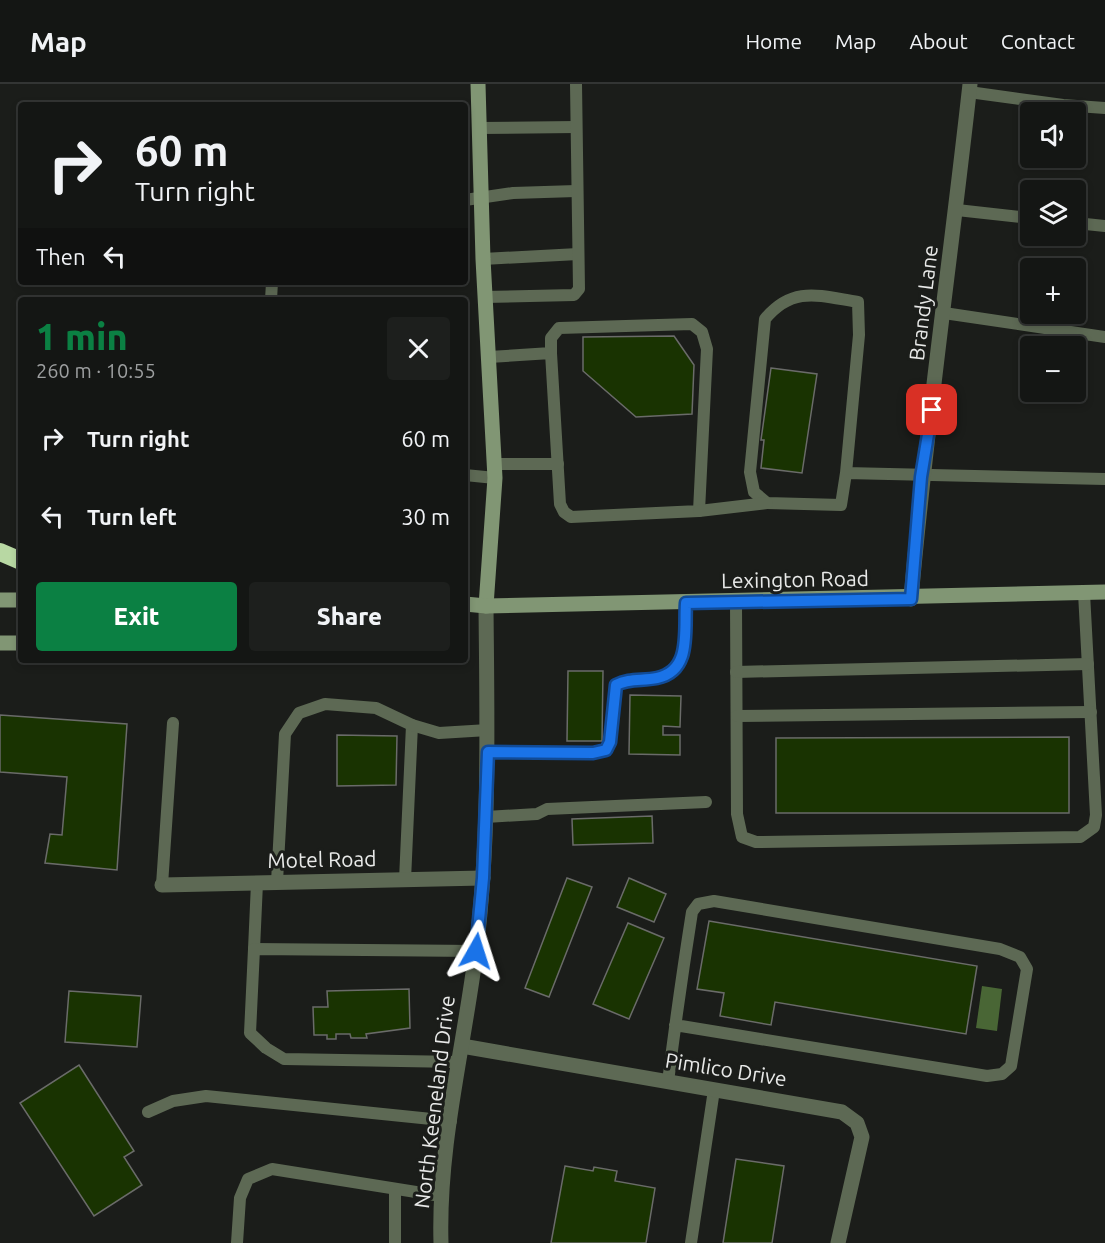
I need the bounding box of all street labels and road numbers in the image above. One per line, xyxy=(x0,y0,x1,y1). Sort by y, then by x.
street label: Brandy Lane xyxy=(904,244,942,362)
street label: Lexington Road xyxy=(721,566,869,592)
street label: Motel Road xyxy=(267,846,377,872)
street label: North Keeneland Drive xyxy=(409,994,459,1210)
street label: Pimlico Drive xyxy=(664,1048,789,1090)

